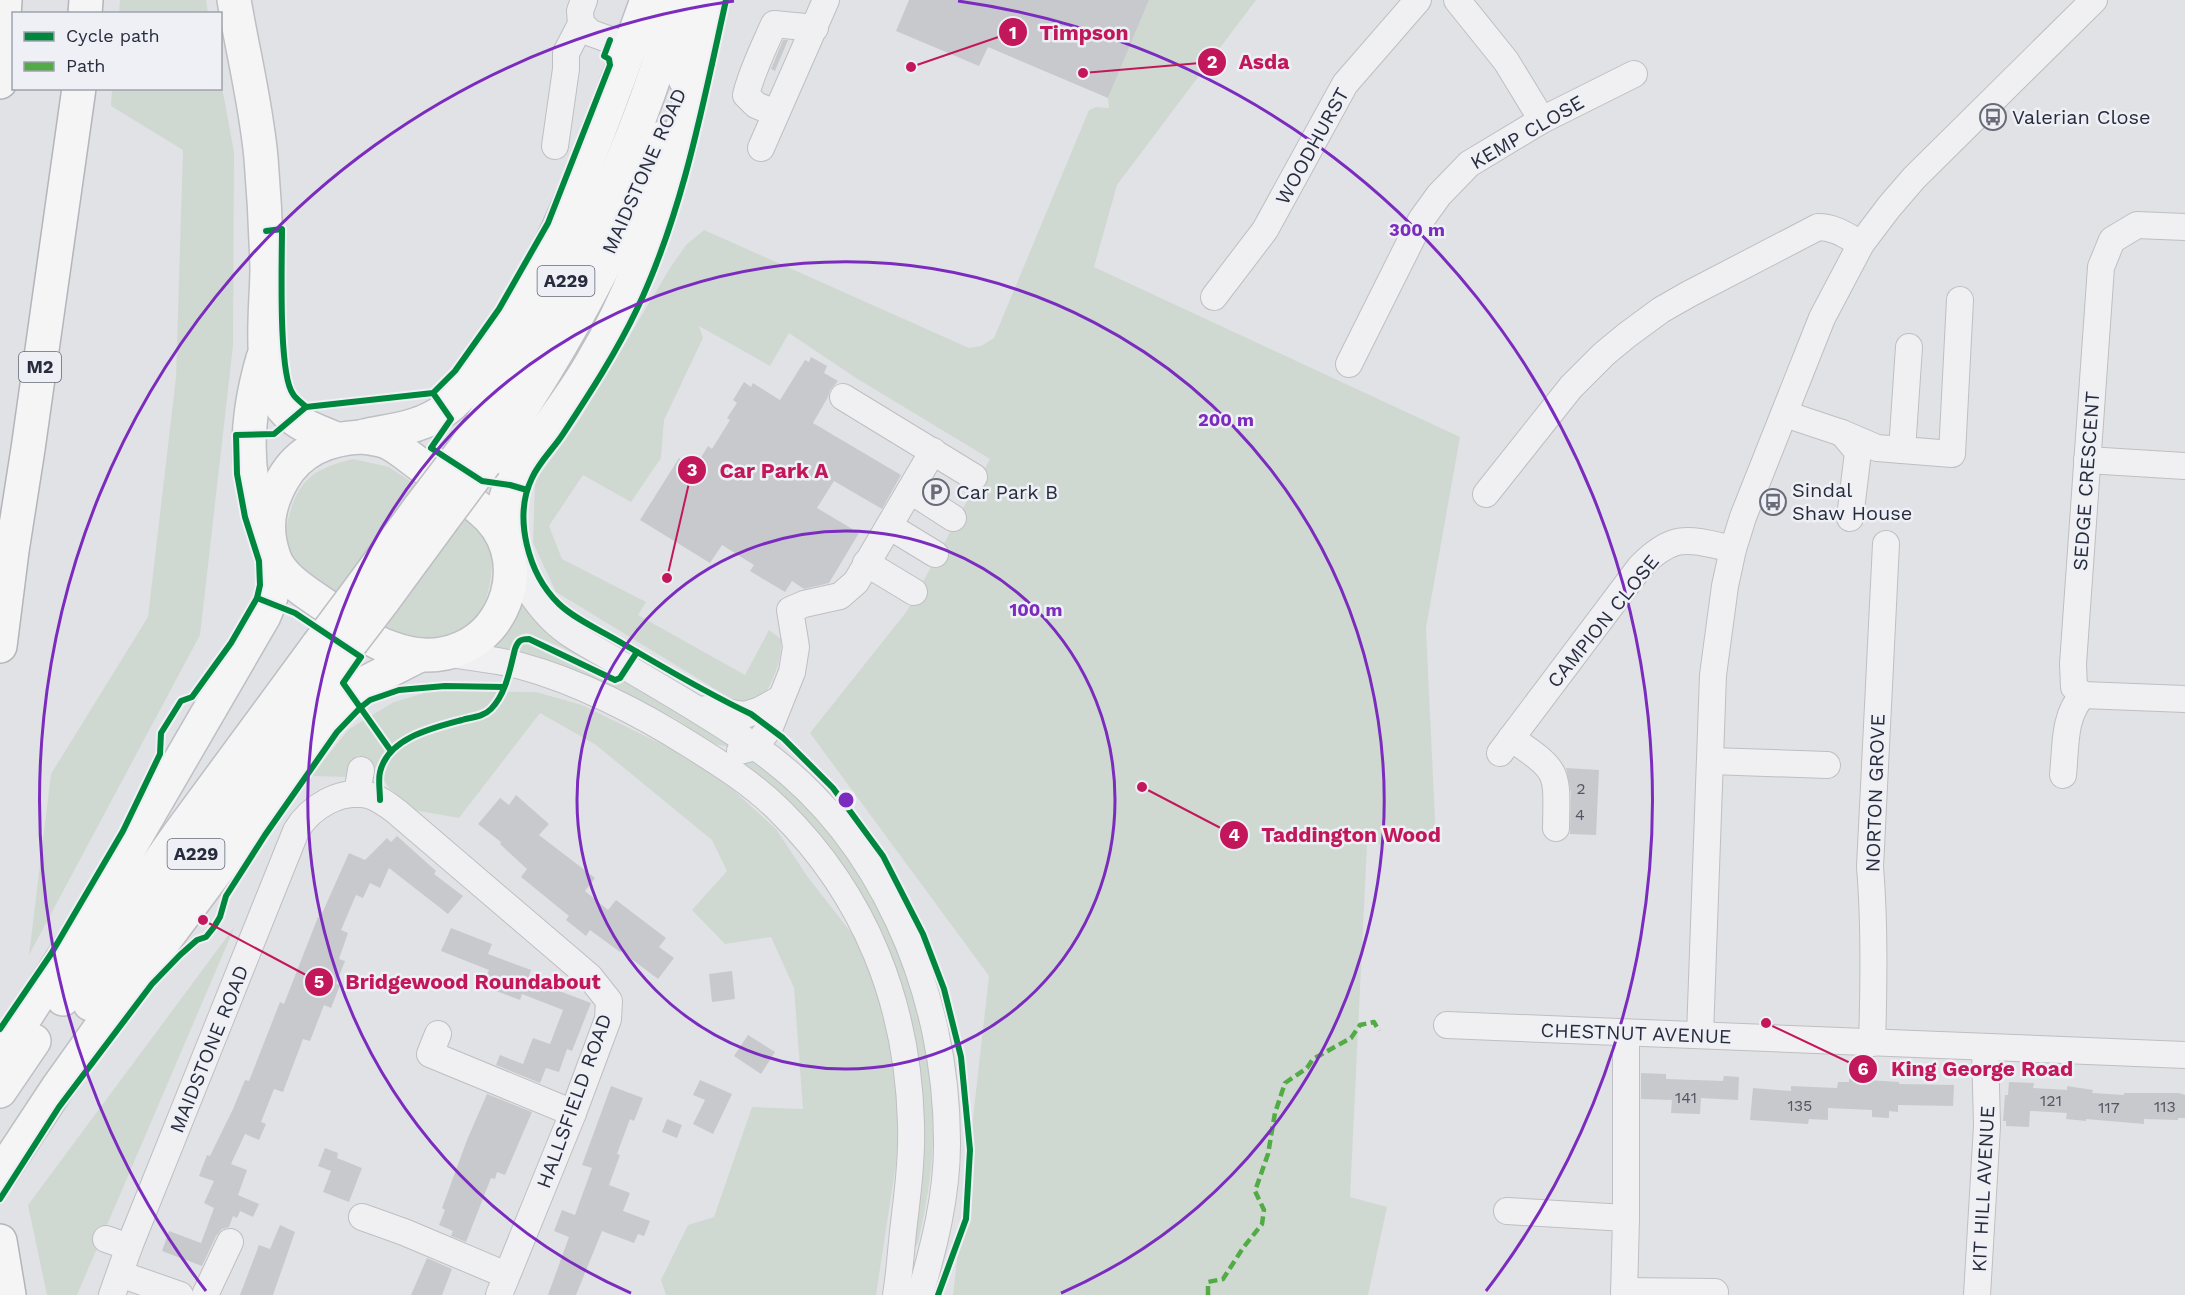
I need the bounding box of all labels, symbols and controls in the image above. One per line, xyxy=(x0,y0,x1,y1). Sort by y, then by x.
legend xyxy=(12,12,222,90)
callout: Timpson xyxy=(998,13,1141,52)
text: Timpson xyxy=(1039,20,1129,45)
text: 1 xyxy=(1009,22,1017,43)
text: Cycle path xyxy=(66,25,160,46)
callout: Asda xyxy=(1197,42,1301,81)
text: Asda xyxy=(1239,49,1290,74)
text: 2 xyxy=(1207,51,1217,72)
text: Path xyxy=(66,55,106,76)
street label: WOODHURST xyxy=(1270,83,1354,209)
street label: MAIDSTONE ROAD xyxy=(597,84,691,258)
street label: KEMP CLOSE xyxy=(1466,90,1588,174)
bus stop icon: Valerian Close xyxy=(1978,102,2008,132)
place label: Valerian Close xyxy=(2012,105,2151,129)
text: 300 m xyxy=(1389,219,1445,240)
road number: A229 xyxy=(538,266,594,296)
road number: M2 xyxy=(19,352,61,382)
street label: SEDGE CRESCENT xyxy=(2068,390,2104,572)
text: 200 m xyxy=(1198,409,1254,430)
callout: Car Park A xyxy=(677,451,841,490)
text: Car Park A xyxy=(720,458,829,483)
text: 3 xyxy=(687,459,697,480)
parking icon: Car Park B xyxy=(921,477,951,507)
place label: Sindal Shaw House xyxy=(1792,478,1912,525)
place label: Car Park B xyxy=(956,480,1058,504)
bus stop icon: Sindal Shaw House xyxy=(1758,487,1788,517)
street label: CAMPION CLOSE xyxy=(1542,550,1664,692)
text: 100 m xyxy=(1009,599,1063,620)
street label: NORTON GROVE xyxy=(1860,713,1890,873)
house number: 2 xyxy=(1576,779,1586,798)
centre of rings xyxy=(836,790,856,810)
house number: 4 xyxy=(1575,805,1585,824)
callout: Taddington Wood xyxy=(1219,816,1453,855)
text: Taddington Wood xyxy=(1261,822,1441,847)
text: 4 xyxy=(1228,824,1240,845)
road number: A229 xyxy=(168,839,224,869)
street label: MAIDSTONE ROAD xyxy=(164,962,254,1136)
callout: Bridgewood Roundabout xyxy=(304,962,613,1001)
text: Bridgewood Roundabout xyxy=(345,969,601,994)
text: 5 xyxy=(314,971,324,992)
street label: HALLSFIELD ROAD xyxy=(531,1010,617,1192)
street label: CHESTNUT AVENUE xyxy=(1540,1018,1732,1048)
callout: King George Road xyxy=(1848,1049,2085,1088)
text: King George Road xyxy=(1891,1056,2073,1081)
text: 6 xyxy=(1857,1058,1869,1079)
house number: 141 xyxy=(1675,1088,1697,1107)
house number: 121 xyxy=(2040,1091,2062,1110)
house number: 135 xyxy=(1788,1096,1812,1115)
house number: 113 xyxy=(2154,1097,2176,1116)
house number: 117 xyxy=(2098,1098,2120,1117)
street label: KIT HILL AVENUE xyxy=(1967,1105,1999,1273)

